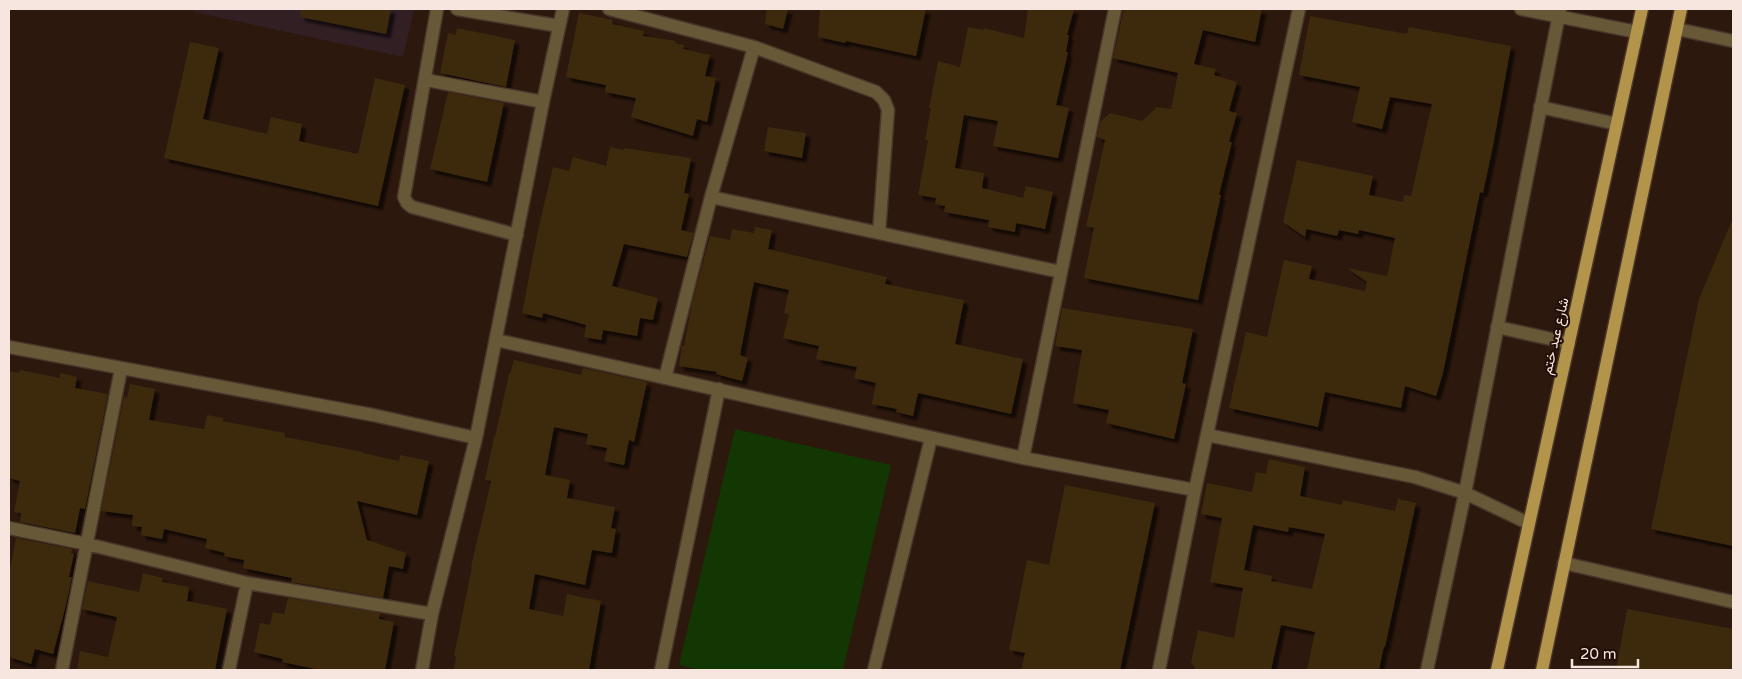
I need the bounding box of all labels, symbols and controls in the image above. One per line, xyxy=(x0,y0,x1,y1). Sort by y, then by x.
street label: شارع عبد ختم xyxy=(1538,296,1575,377)
scale bar xyxy=(1572,636,1638,668)
text: 20 m xyxy=(1580,645,1617,663)

